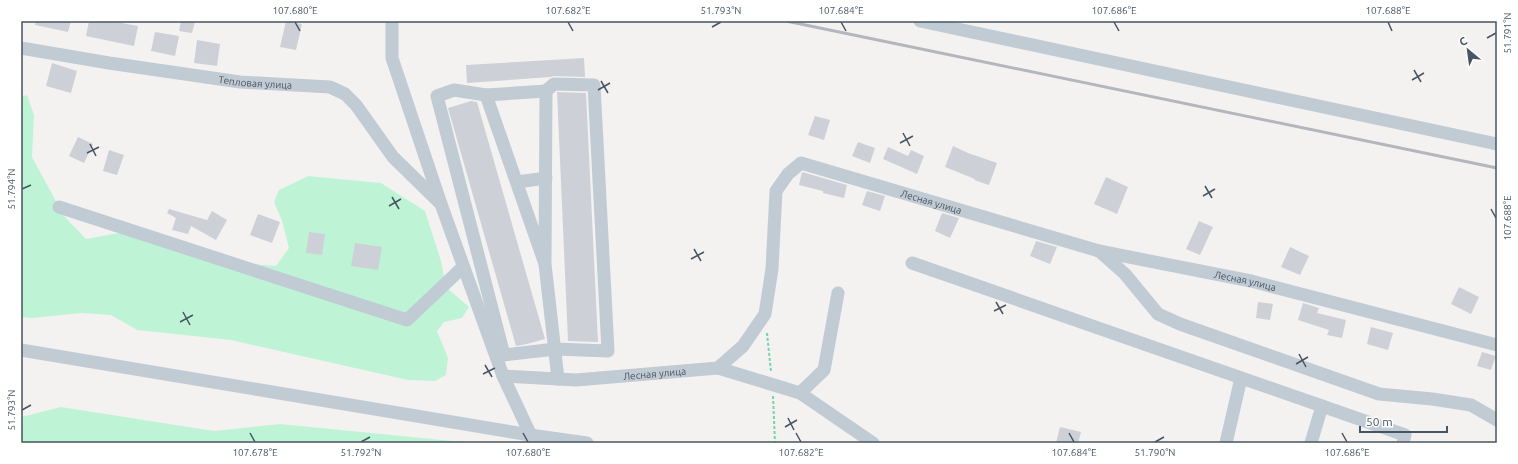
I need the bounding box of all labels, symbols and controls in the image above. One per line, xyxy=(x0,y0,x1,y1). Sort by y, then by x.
text: 107.680°E xyxy=(272,5,318,16)
text: 107.682°E xyxy=(545,5,591,16)
text: 51.793°N xyxy=(700,5,742,16)
text: 107.684°E xyxy=(818,5,864,16)
text: 107.686°E xyxy=(1091,5,1137,16)
text: 107.688°E xyxy=(1365,5,1411,16)
text: 51.791°N xyxy=(1502,12,1513,54)
north arrow xyxy=(1448,30,1488,70)
text: С xyxy=(1457,34,1469,48)
street label: Тепловая улица xyxy=(218,73,293,90)
text: 51.794°N xyxy=(6,168,17,210)
street label: Лесная улица xyxy=(899,187,963,216)
text: 107.688°E xyxy=(1502,195,1513,241)
street label: Лесная улица xyxy=(1213,268,1277,293)
street label: Лесная улица xyxy=(623,365,687,381)
text: 51.793°N xyxy=(6,389,17,431)
scale bar xyxy=(1360,408,1447,434)
text: 50 m xyxy=(1366,415,1393,428)
text: 107.678°E xyxy=(232,447,278,458)
text: 51.792°N xyxy=(340,447,382,458)
text: 107.680°E xyxy=(505,447,551,458)
text: 107.682°E xyxy=(778,447,824,458)
text: 107.684°E xyxy=(1051,447,1097,458)
text: 51.790°N xyxy=(1134,447,1176,458)
text: 107.686°E xyxy=(1324,447,1370,458)

